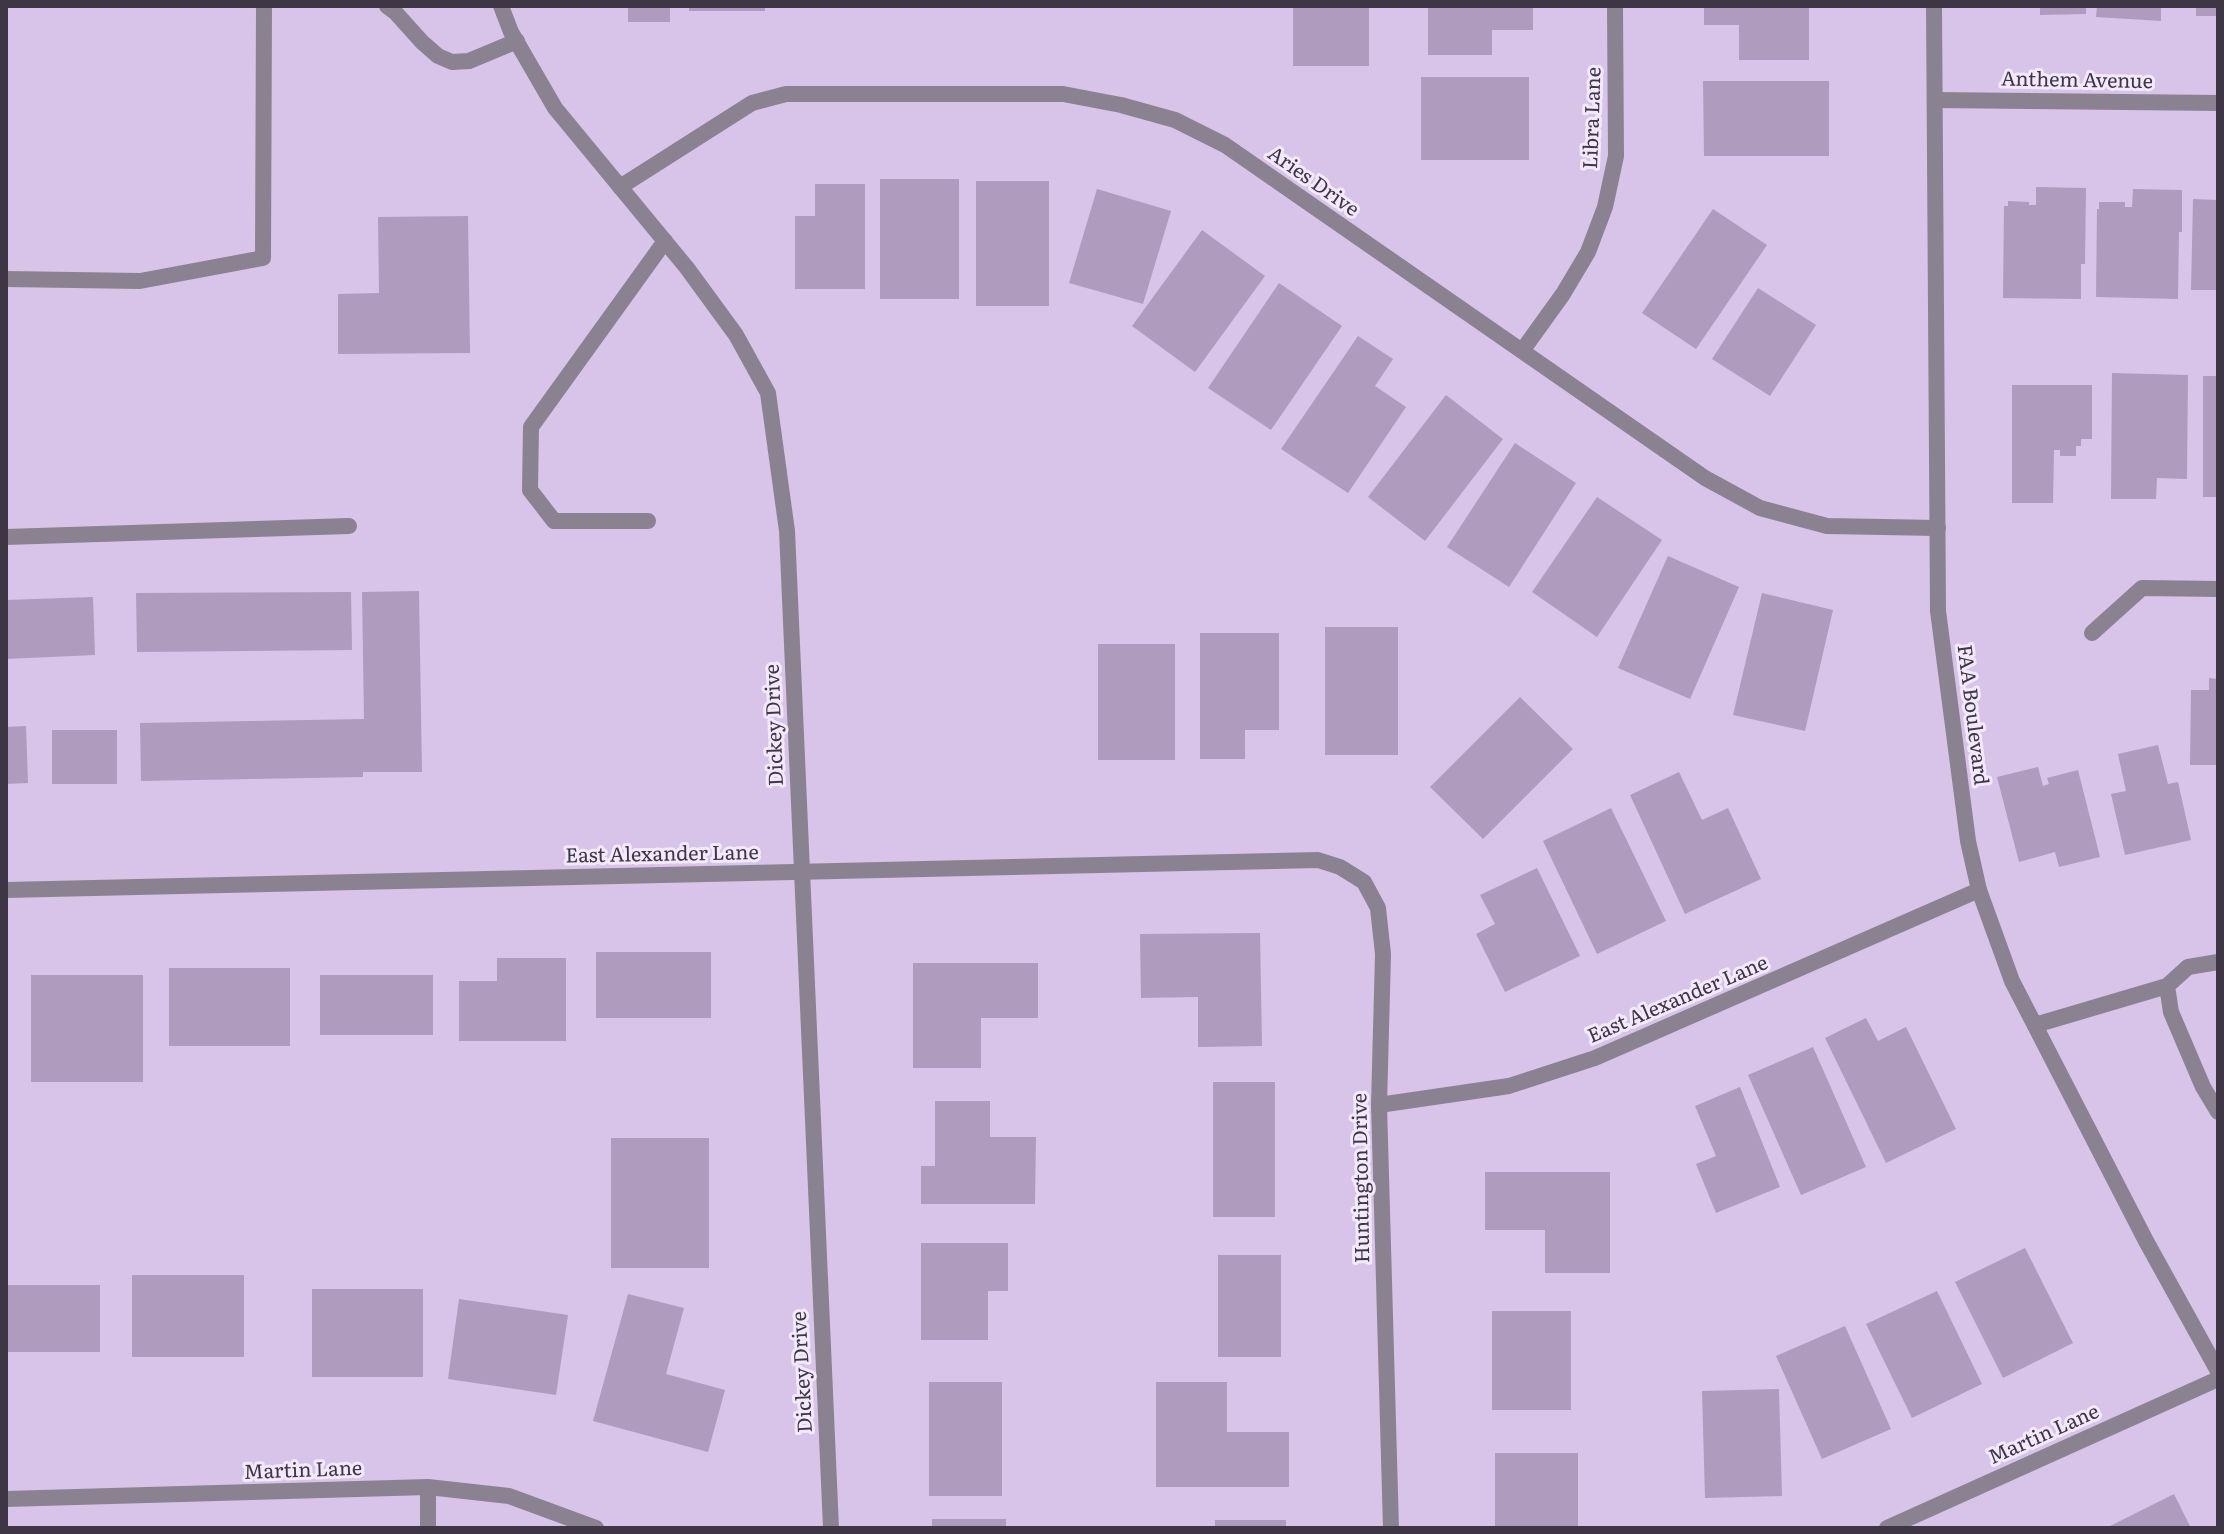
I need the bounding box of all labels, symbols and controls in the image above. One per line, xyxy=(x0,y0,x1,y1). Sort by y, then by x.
street label: Libra Lane xyxy=(1579,67,1607,169)
street label: Anthem Avenue xyxy=(2001,68,2153,94)
street label: Aries Drive xyxy=(1263,142,1363,222)
street label: FAA Boulevard xyxy=(1951,643,1993,787)
street label: Dickey Drive xyxy=(761,664,789,786)
street label: East Alexander Lane xyxy=(565,841,759,869)
street label: East Alexander Lane xyxy=(1584,951,1772,1049)
street label: Huntington Drive xyxy=(1349,1093,1375,1263)
street label: Dickey Drive xyxy=(788,1310,818,1434)
street label: Martin Lane xyxy=(1985,1400,2103,1470)
street label: Martin Lane xyxy=(243,1457,363,1485)

